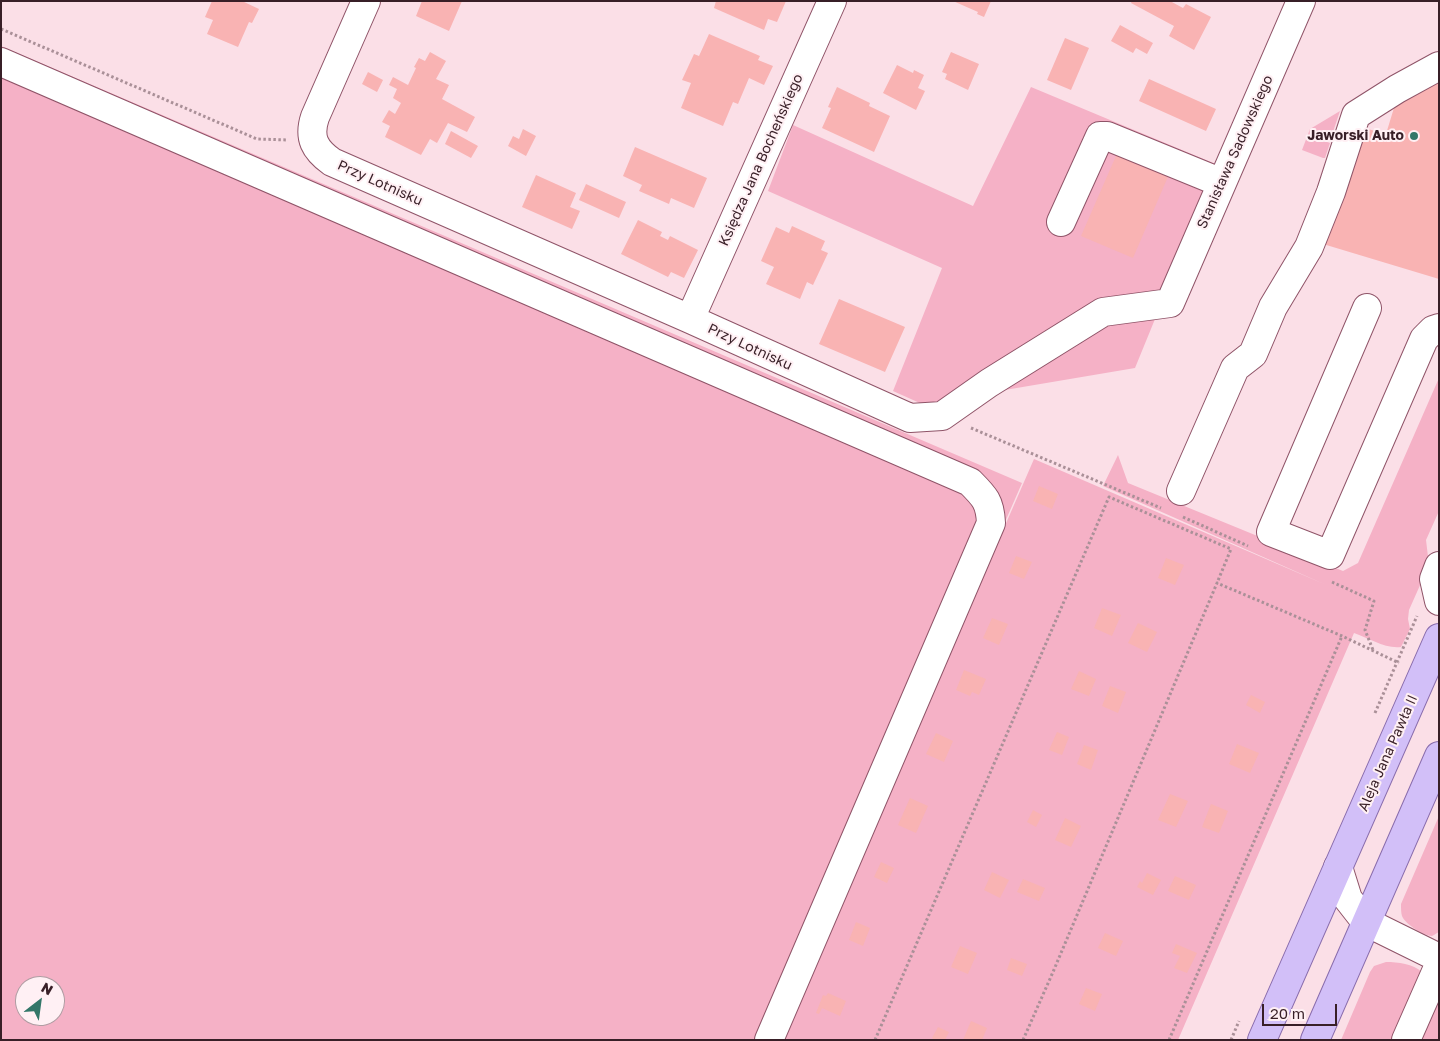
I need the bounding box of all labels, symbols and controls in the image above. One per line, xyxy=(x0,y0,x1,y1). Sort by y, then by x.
street label: Księdza Jana Bocheńskiego xyxy=(715,71,807,249)
street label: Stanisława Sadowskiego xyxy=(1194,73,1276,231)
place label: Jaworski Auto xyxy=(1307,128,1404,144)
marker: Jaworski Auto xyxy=(1408,130,1420,142)
street label: Przy Lotnisku xyxy=(335,157,425,209)
street label: Przy Lotnisku xyxy=(705,320,795,374)
street label: Aleja Jana Pawła II xyxy=(1355,692,1421,814)
north arrow xyxy=(15,976,65,1026)
text: N xyxy=(38,978,56,998)
scale bar xyxy=(1265,994,1340,1026)
text: 20 m xyxy=(1270,1004,1305,1022)

